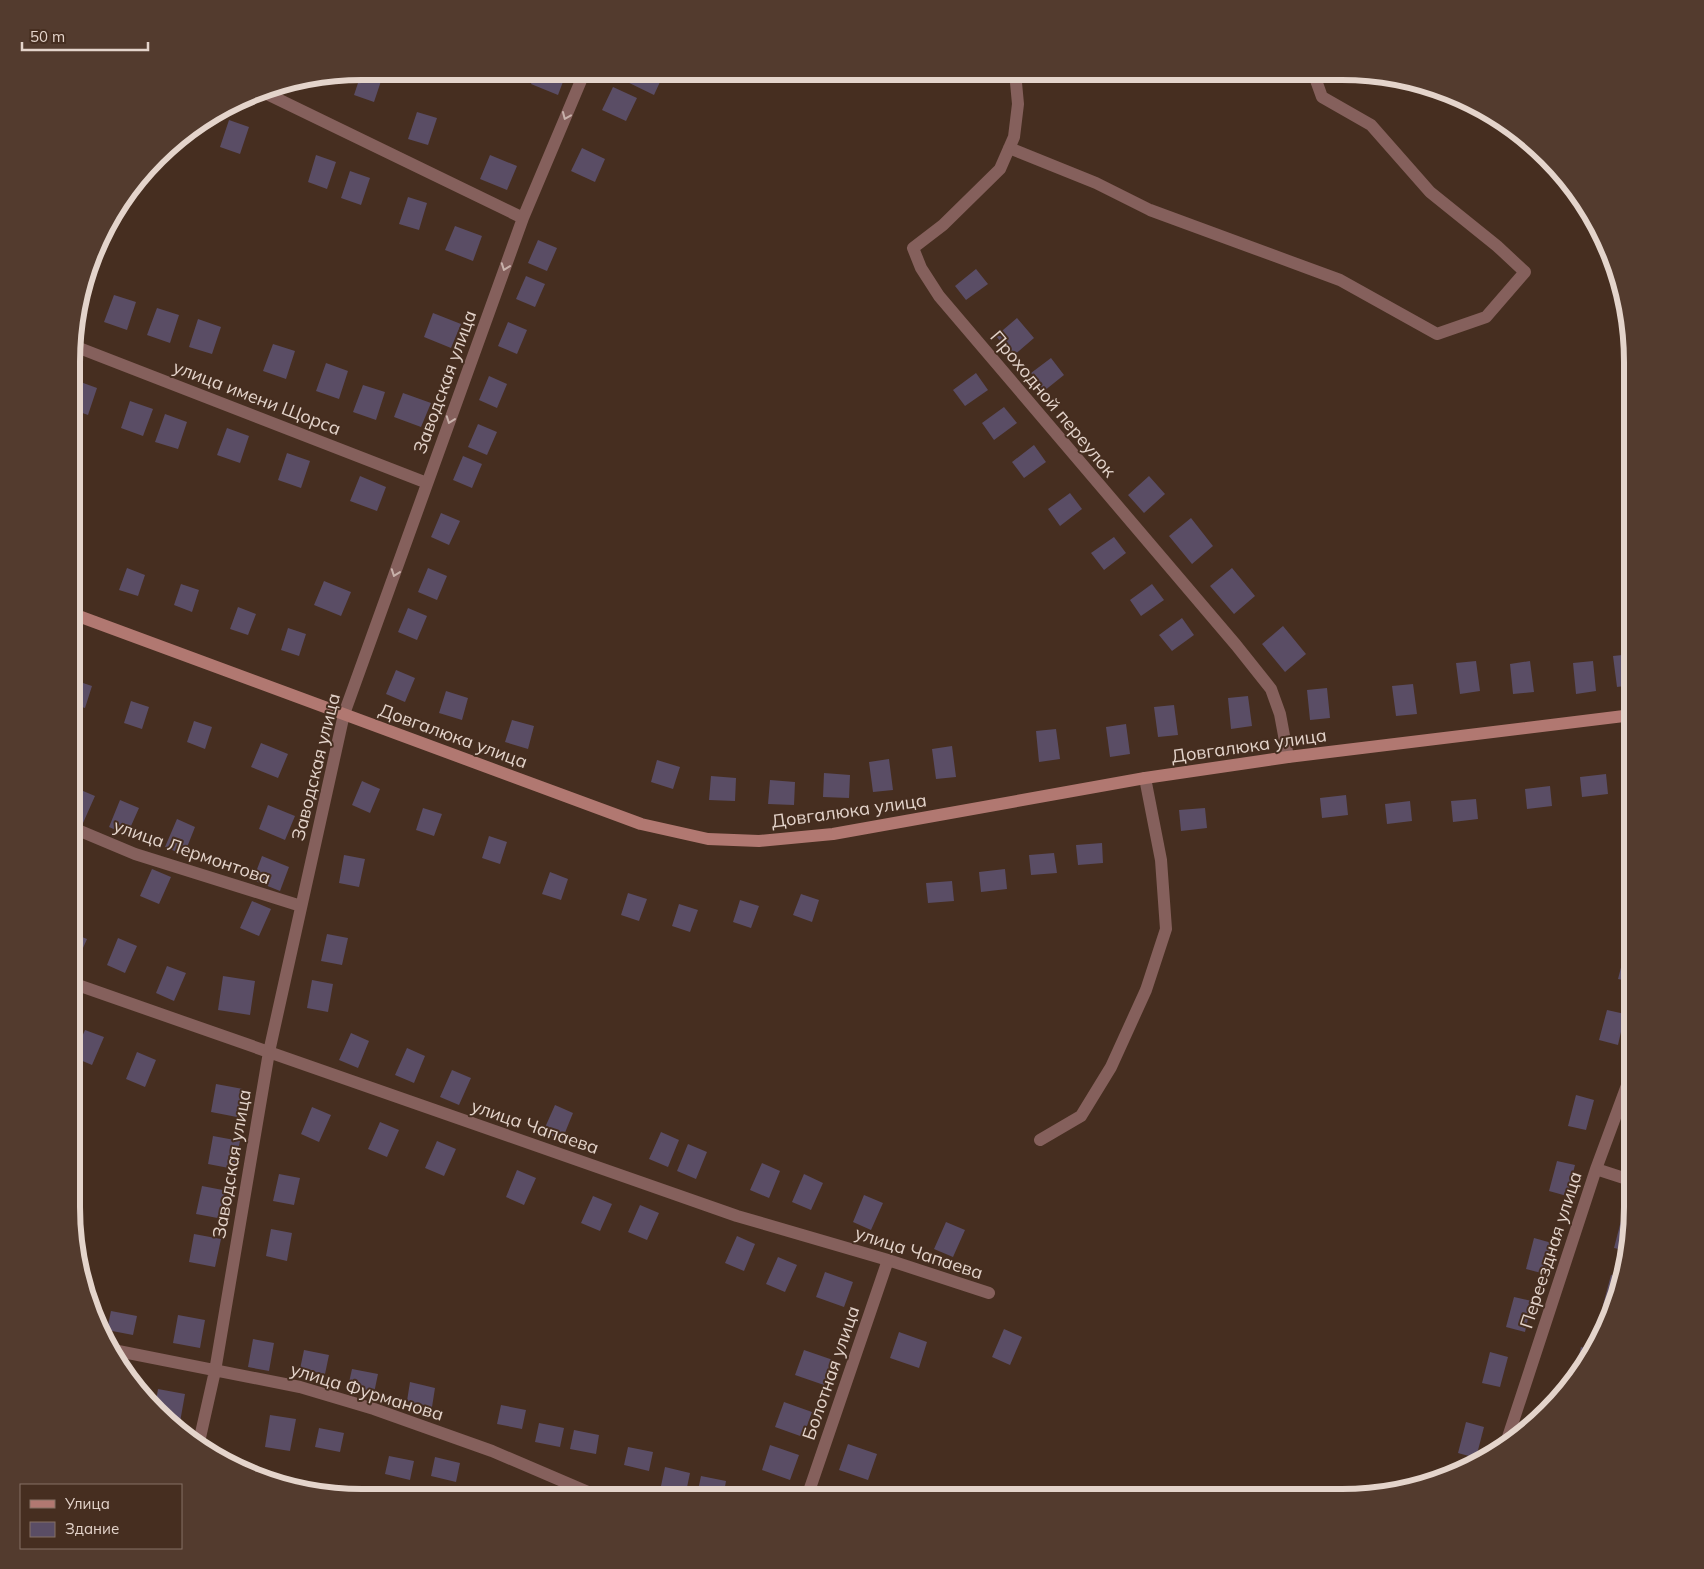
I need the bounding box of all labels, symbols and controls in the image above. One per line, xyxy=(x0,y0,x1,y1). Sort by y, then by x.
scale bar xyxy=(22,20,149,52)
text: 50 m xyxy=(30,27,65,46)
one-way arrow xyxy=(561,111,572,120)
one-way arrow xyxy=(501,262,511,271)
street label: Заводская улица xyxy=(408,307,481,457)
street label: Проходной переулок xyxy=(985,326,1122,482)
street label: улица имени Щорса xyxy=(170,355,344,440)
one-way arrow xyxy=(446,415,456,424)
one-way arrow xyxy=(391,568,401,577)
street label: Заводская улица xyxy=(286,691,345,843)
street label: Довгалюка улица xyxy=(376,698,531,773)
street label: Довгалюка улица xyxy=(1170,723,1328,768)
street label: Довгалюка улица xyxy=(770,788,928,833)
street label: улица Лермонтова xyxy=(111,814,274,889)
street label: Заводская улица xyxy=(207,1088,256,1240)
street label: улица Чапаева xyxy=(468,1094,602,1159)
street label: Переездная улица xyxy=(1514,1168,1587,1331)
street label: улица Чапаева xyxy=(852,1221,986,1284)
street label: Болотная улица xyxy=(797,1303,864,1443)
street label: улица Фурманова xyxy=(288,1357,446,1426)
legend xyxy=(20,1484,182,1549)
text: Улица xyxy=(64,1494,110,1513)
text: Здание xyxy=(65,1519,119,1538)

